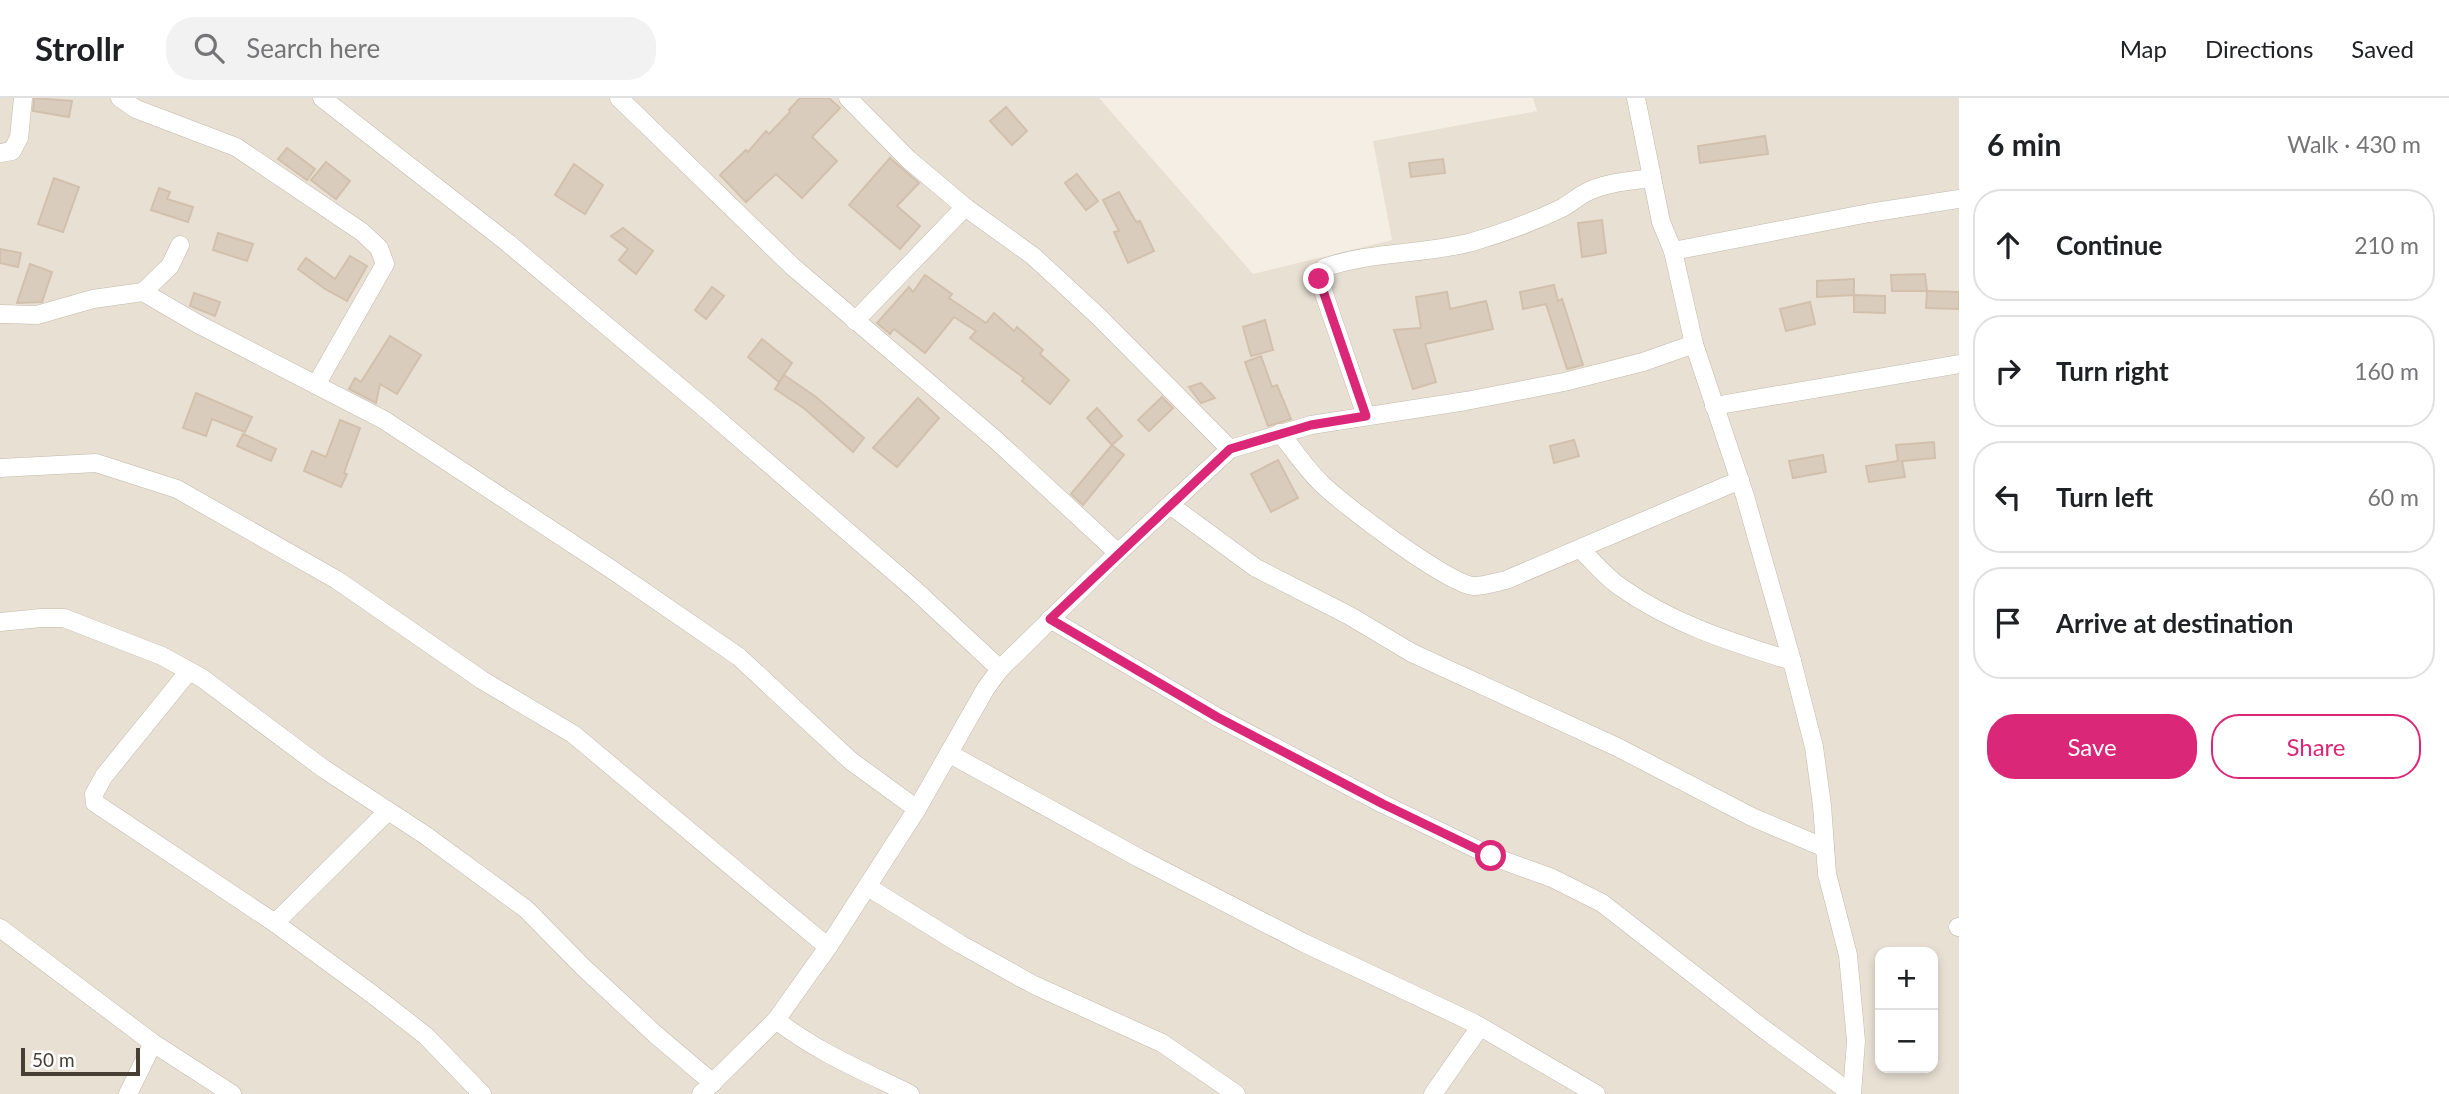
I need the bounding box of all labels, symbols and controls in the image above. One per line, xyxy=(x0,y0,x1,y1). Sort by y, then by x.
search box xyxy=(166,17,656,80)
text: Strollr xyxy=(35,28,124,68)
icon: search xyxy=(190,29,228,67)
text: Search here xyxy=(246,32,380,64)
text: Map xyxy=(2120,34,2167,63)
text: Directions xyxy=(2205,34,2313,63)
text: Saved xyxy=(2351,34,2414,63)
text: 6 min xyxy=(1987,126,2061,162)
text: Walk · 430 m xyxy=(2287,130,2421,158)
icon: ahead xyxy=(1989,226,2027,264)
text: Continue xyxy=(2056,229,2162,261)
text: 210 m xyxy=(2354,231,2419,259)
route end xyxy=(1303,263,1334,294)
icon: right xyxy=(1989,352,2027,390)
text: Turn right xyxy=(2056,355,2169,387)
text: 160 m xyxy=(2354,357,2419,385)
icon: left xyxy=(1989,478,2027,516)
text: Turn left xyxy=(2056,481,2153,513)
text: 60 m xyxy=(2368,483,2419,511)
icon: arrive xyxy=(1989,604,2027,642)
text: Arrive at destination xyxy=(2056,607,2293,639)
button: Save xyxy=(1987,714,2197,779)
button: Share xyxy=(2211,714,2421,779)
route start xyxy=(1475,840,1506,871)
map controls xyxy=(1875,947,1938,1073)
button: + xyxy=(1875,947,1938,1010)
button: − xyxy=(1875,1010,1938,1073)
scale bar xyxy=(21,1045,140,1077)
text: 50 m xyxy=(32,1048,75,1071)

